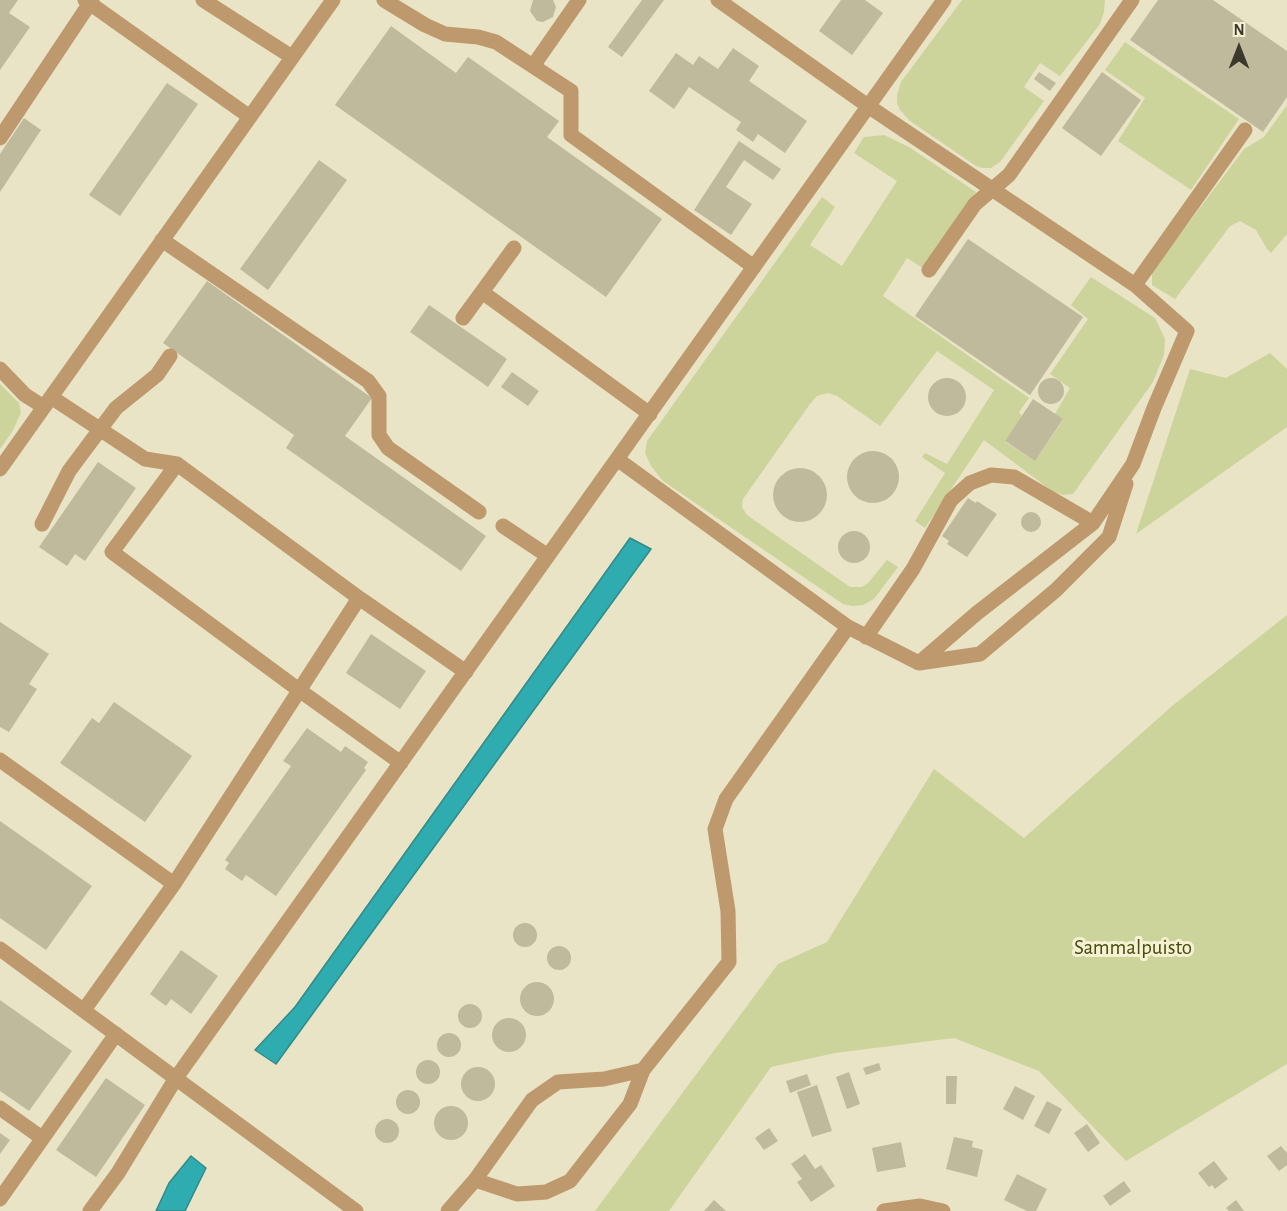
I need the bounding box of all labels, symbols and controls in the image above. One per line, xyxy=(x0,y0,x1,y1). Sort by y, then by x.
north arrow xyxy=(1209,18,1269,78)
text: N xyxy=(1233,22,1245,38)
park label: Sammalpuisto xyxy=(1074,935,1192,961)

